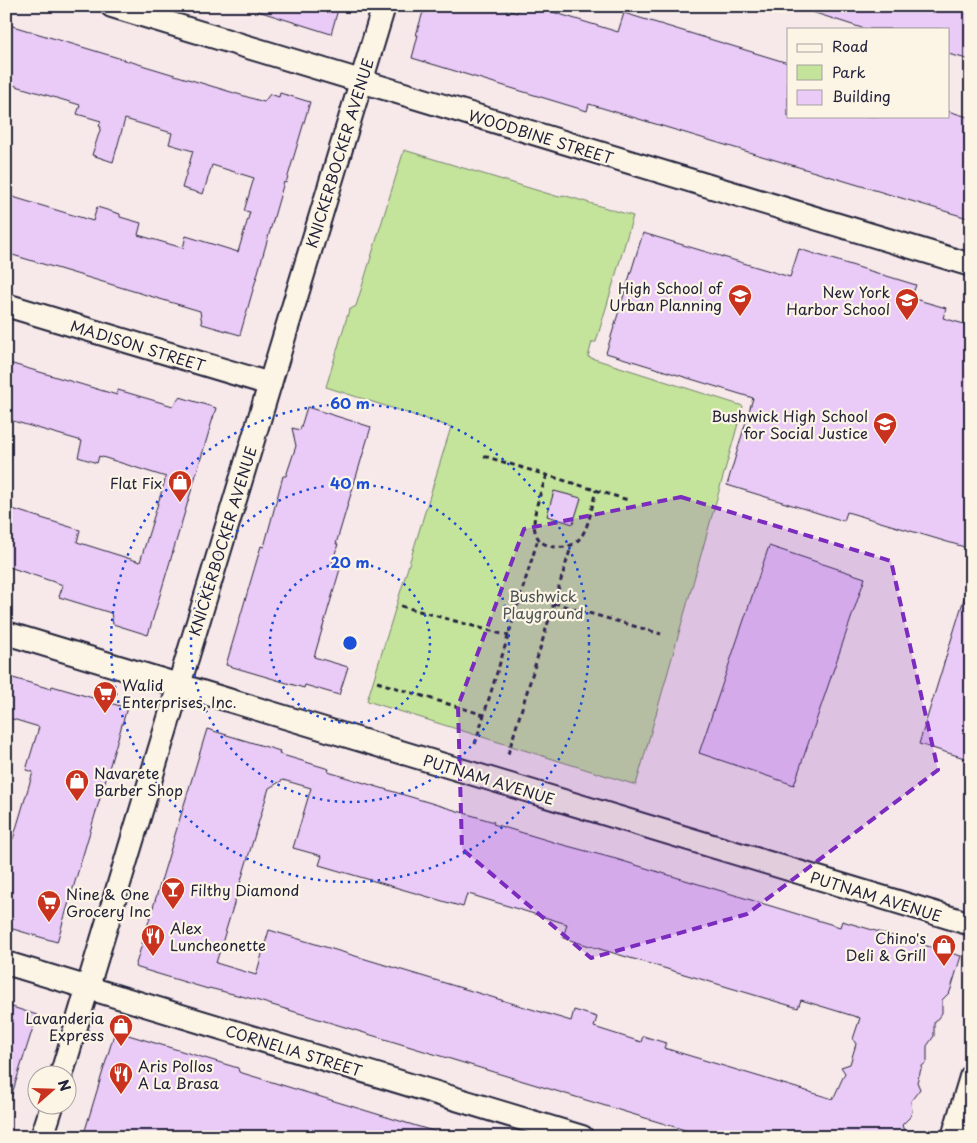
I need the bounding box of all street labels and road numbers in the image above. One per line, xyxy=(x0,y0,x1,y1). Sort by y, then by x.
street label: KNICKERBOCKER AVENUE xyxy=(299,55,379,251)
street label: WOODBINE STREET xyxy=(466,103,617,169)
street label: MADISON STREET xyxy=(68,314,209,377)
street label: KNICKERBOCKER AVENUE xyxy=(182,443,262,639)
street label: PUTNAM AVENUE xyxy=(420,748,558,810)
street label: PUTNAM AVENUE xyxy=(807,865,945,927)
street label: CORNELIA STREET xyxy=(223,1018,366,1082)

